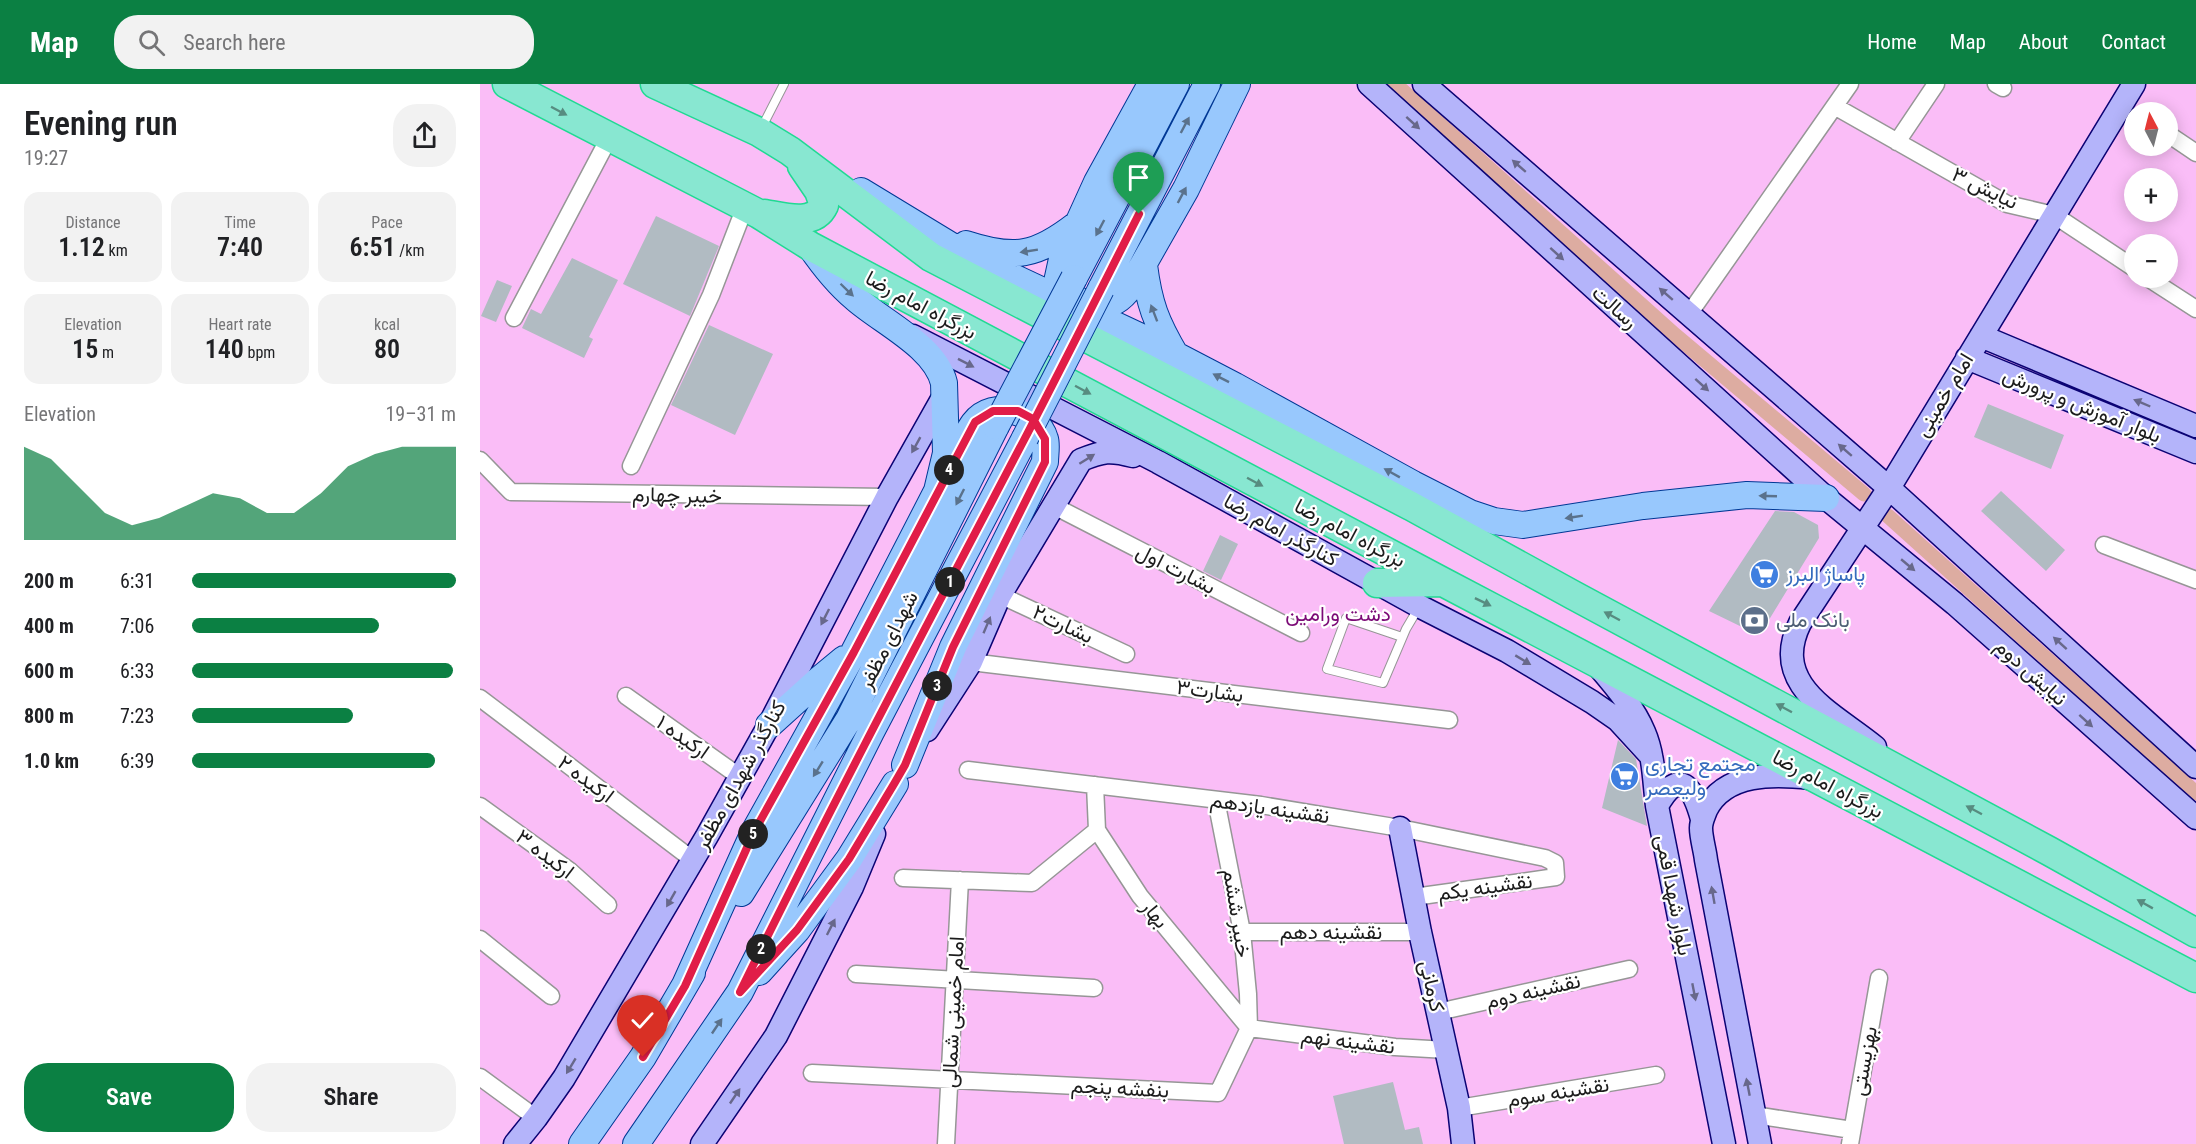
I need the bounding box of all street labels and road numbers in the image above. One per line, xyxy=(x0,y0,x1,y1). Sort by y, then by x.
street label: نیایش ۳ xyxy=(1948,162,2022,214)
street label: بزرگراه امام رضا xyxy=(860,266,981,346)
street label: رسالت xyxy=(1587,280,1643,334)
street label: امام خمینی xyxy=(1910,349,1980,442)
street label: بلوار آموزش و پرورش xyxy=(1999,362,2165,450)
street label: خیبر چهارم xyxy=(632,482,722,510)
street label: کنارگذر امام رضا xyxy=(1219,489,1342,573)
street label: بزرگراه امام رضا xyxy=(1289,494,1410,574)
street label: بشارت اول xyxy=(1132,539,1220,600)
street label: شهدای مظفر xyxy=(853,587,924,694)
street label: بشارت۲ xyxy=(1028,600,1097,649)
street label: نیایش دوم xyxy=(1989,634,2072,712)
street label: بشارت۳ xyxy=(1175,675,1245,708)
street label: کنارگذر شهدای مظفر xyxy=(689,696,792,855)
street label: ارکیده ۱ xyxy=(651,710,714,765)
street label: بزرگراه امام رضا xyxy=(1767,745,1888,825)
street label: ارکیده ۲ xyxy=(553,750,619,809)
street label: نقشینه یازدهم xyxy=(1209,788,1331,830)
street label: ارکیده ۳ xyxy=(511,824,579,884)
street label: بلوار شهدا قمی xyxy=(1650,833,1697,958)
street label: خیبر ششم xyxy=(1216,867,1256,959)
street label: نقشینه یکم xyxy=(1436,868,1534,907)
street label: بهار xyxy=(1135,894,1174,934)
street label: نقشینه دهم xyxy=(1280,920,1382,946)
street label: امام خمینی شمالی xyxy=(937,936,971,1089)
street label: کرمانی xyxy=(1413,958,1450,1014)
street label: نقشینه دوم xyxy=(1483,968,1583,1015)
street label: نقشینه نهم xyxy=(1299,1023,1396,1061)
street label: بهزیستی xyxy=(1846,1024,1883,1098)
street label: نقشینه سوم xyxy=(1505,1072,1611,1114)
street label: بنفشه پنجم xyxy=(1070,1073,1170,1105)

